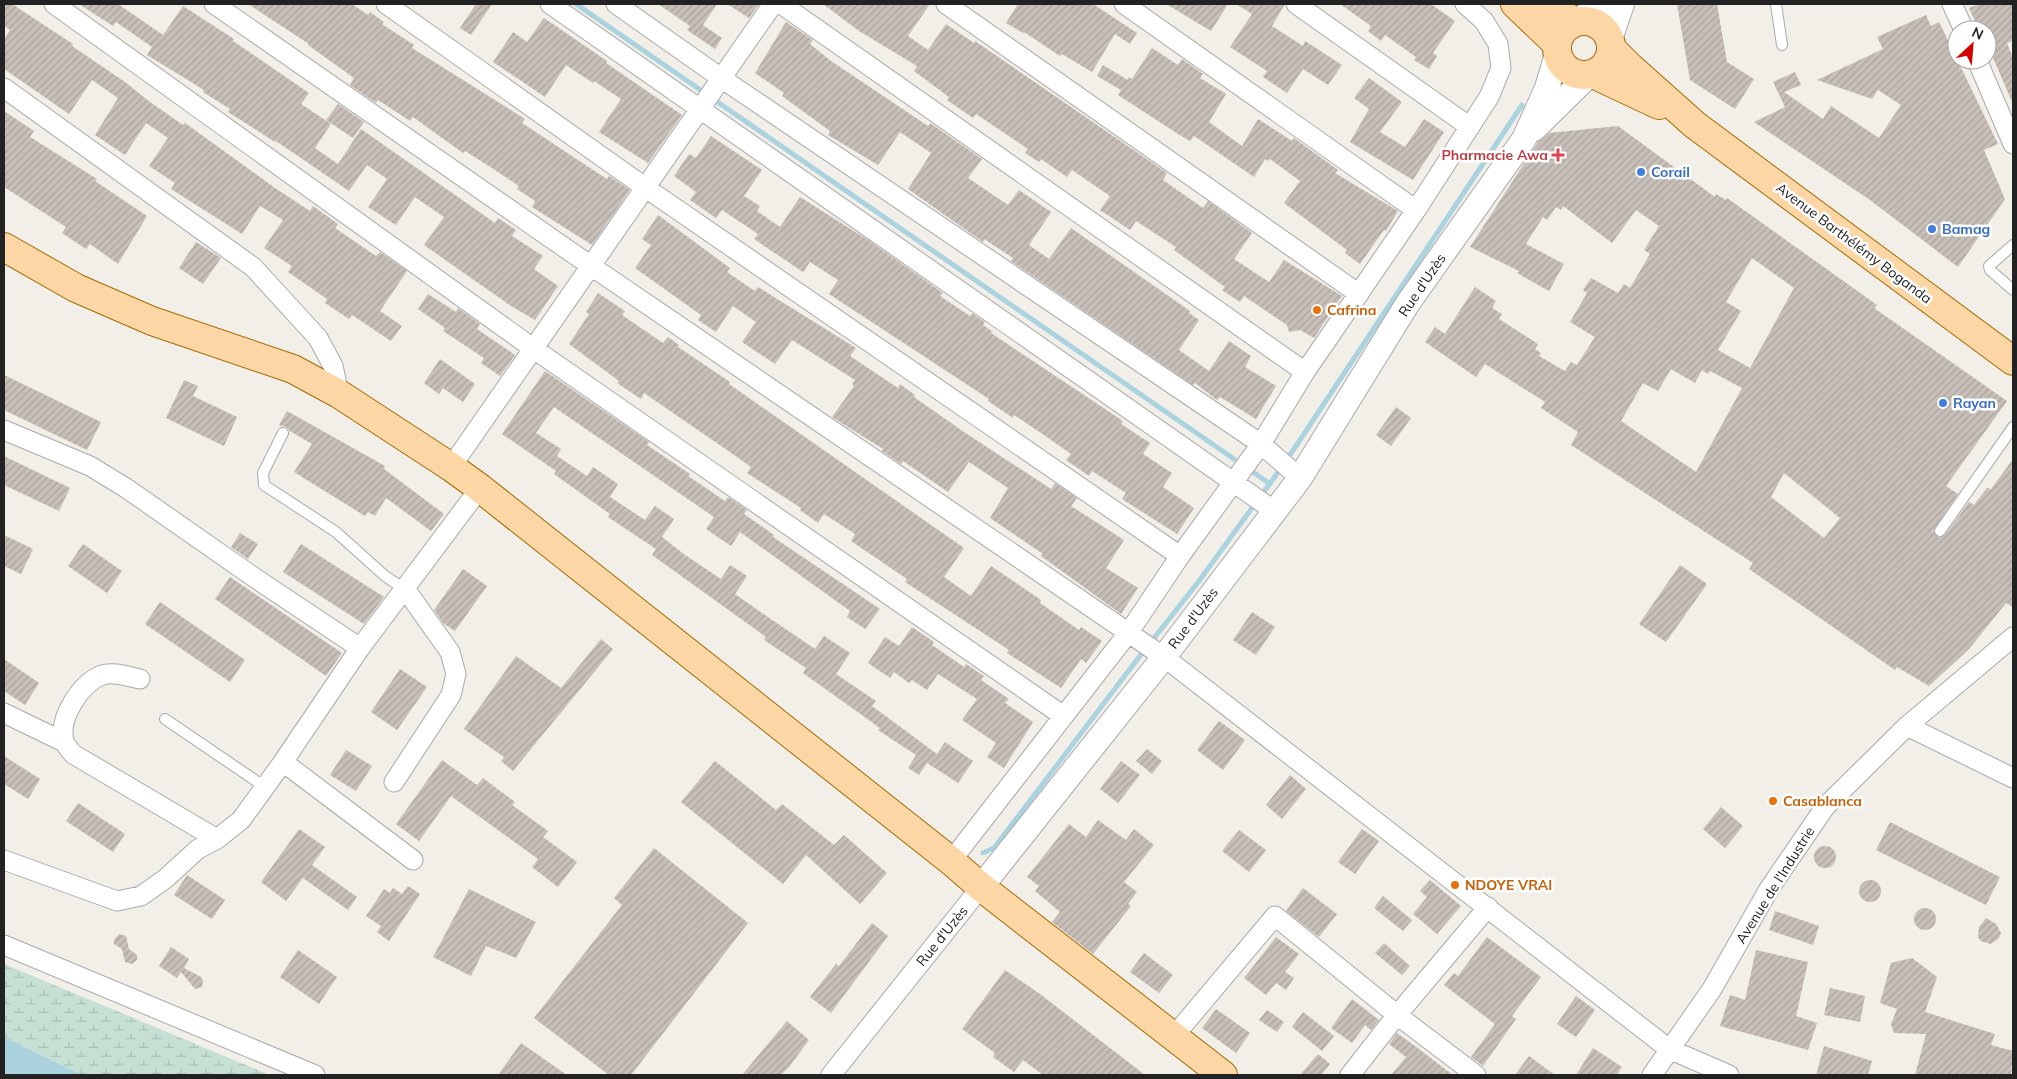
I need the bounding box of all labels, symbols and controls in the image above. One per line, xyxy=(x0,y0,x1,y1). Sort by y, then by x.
north arrow xyxy=(1947,20,1997,70)
text: N xyxy=(1969,23,1986,44)
place label: Pharmacie Awa xyxy=(1442,146,1548,164)
marker: Pharmacie Awa xyxy=(1552,149,1564,161)
place label: Corail xyxy=(1651,163,1690,181)
marker: Corail xyxy=(1635,166,1647,178)
street label: Avenue Barthélémy Boganda xyxy=(1773,179,1935,307)
place label: Bamag xyxy=(1942,220,1990,238)
marker: Bamag xyxy=(1926,223,1938,235)
street label: Rue d'Uzès xyxy=(1394,250,1450,320)
place label: Cafrina xyxy=(1327,301,1376,319)
marker: Cafrina xyxy=(1311,304,1323,316)
place label: Rayan xyxy=(1953,394,1996,412)
marker: Rayan xyxy=(1937,397,1949,409)
street label: Rue d'Uzès xyxy=(1164,584,1222,652)
place label: Casablanca xyxy=(1783,792,1862,810)
marker: Casablanca xyxy=(1767,795,1779,807)
street label: Avenue de l'Industrie xyxy=(1732,823,1818,947)
place label: NDOYE VRAI xyxy=(1465,876,1552,894)
marker: NDOYE VRAI xyxy=(1449,879,1461,891)
street label: Rue d'Uzès xyxy=(912,902,972,970)

